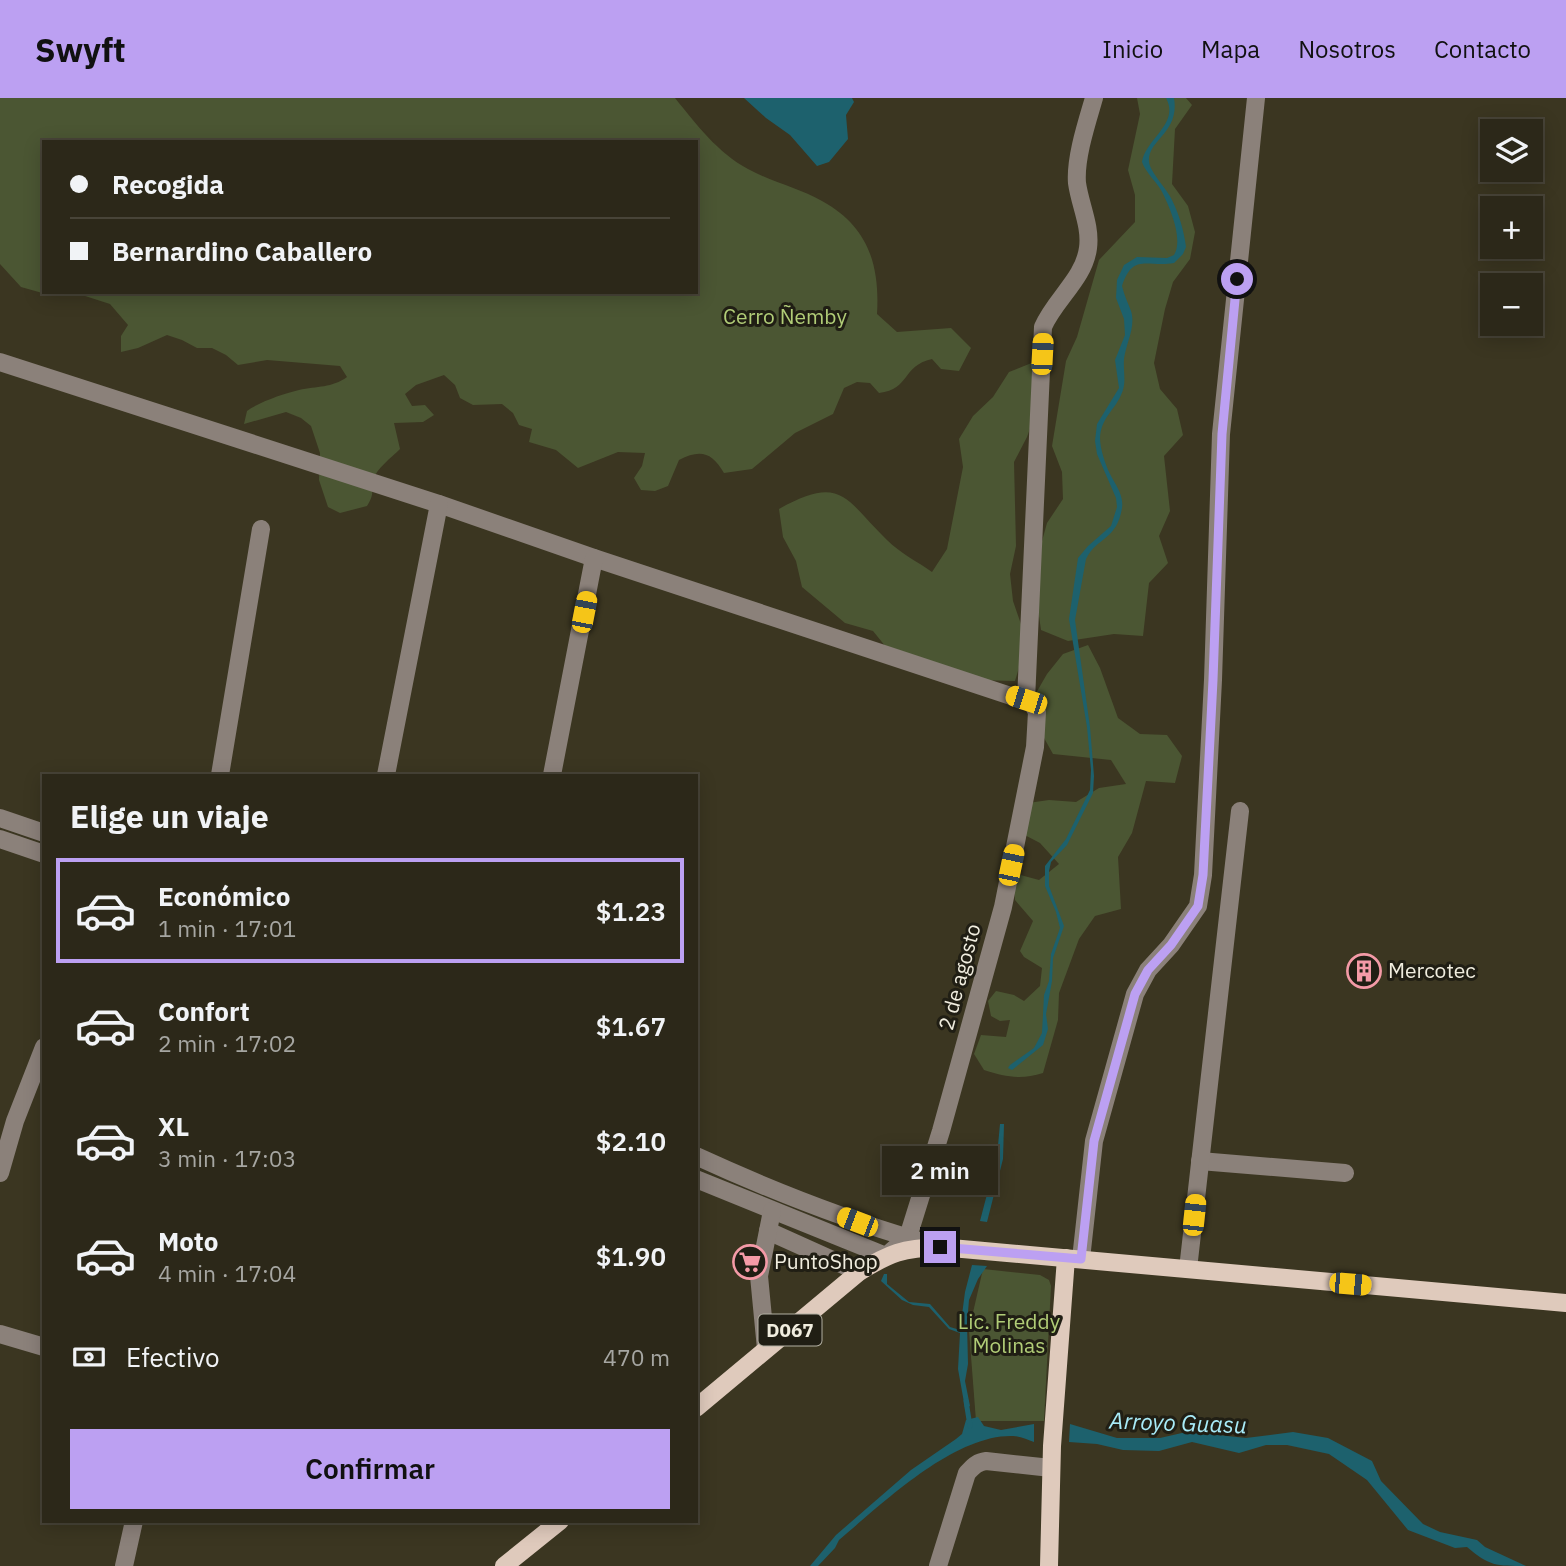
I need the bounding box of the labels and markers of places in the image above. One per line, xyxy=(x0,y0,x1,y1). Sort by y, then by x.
building icon: Mercotec xyxy=(1345,952,1383,990)
place label: Mercotec xyxy=(1388,956,1476,984)
supermarket icon: PuntoShop xyxy=(731,1243,769,1281)
place label: PuntoShop xyxy=(774,1247,878,1275)

